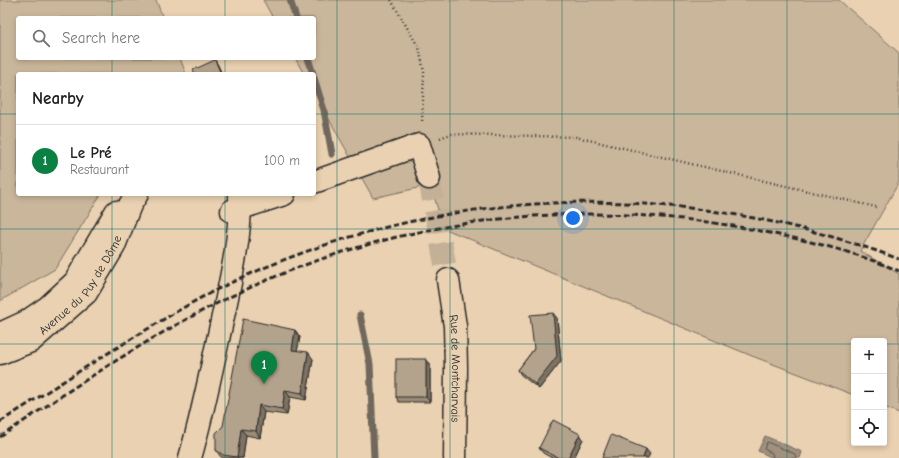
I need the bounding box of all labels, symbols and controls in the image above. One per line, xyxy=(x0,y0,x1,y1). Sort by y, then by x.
search box xyxy=(16,16,316,60)
icon: search xyxy=(30,27,52,49)
text: Search here xyxy=(62,29,140,47)
text: Nearby xyxy=(32,89,83,108)
text: Le Pré xyxy=(70,144,112,162)
text: 1 xyxy=(42,153,48,168)
text: 100 m xyxy=(264,153,300,168)
text: Restaurant xyxy=(70,162,129,177)
your location xyxy=(563,208,583,228)
street label: Avenue du Puy de Dôme xyxy=(36,233,124,338)
street label: Rue de Montcharvais xyxy=(446,314,463,422)
map controls xyxy=(851,338,887,446)
button: + xyxy=(851,338,887,374)
pin: 1 xyxy=(251,351,277,384)
button: − xyxy=(851,374,887,410)
button: locate xyxy=(851,410,887,446)

